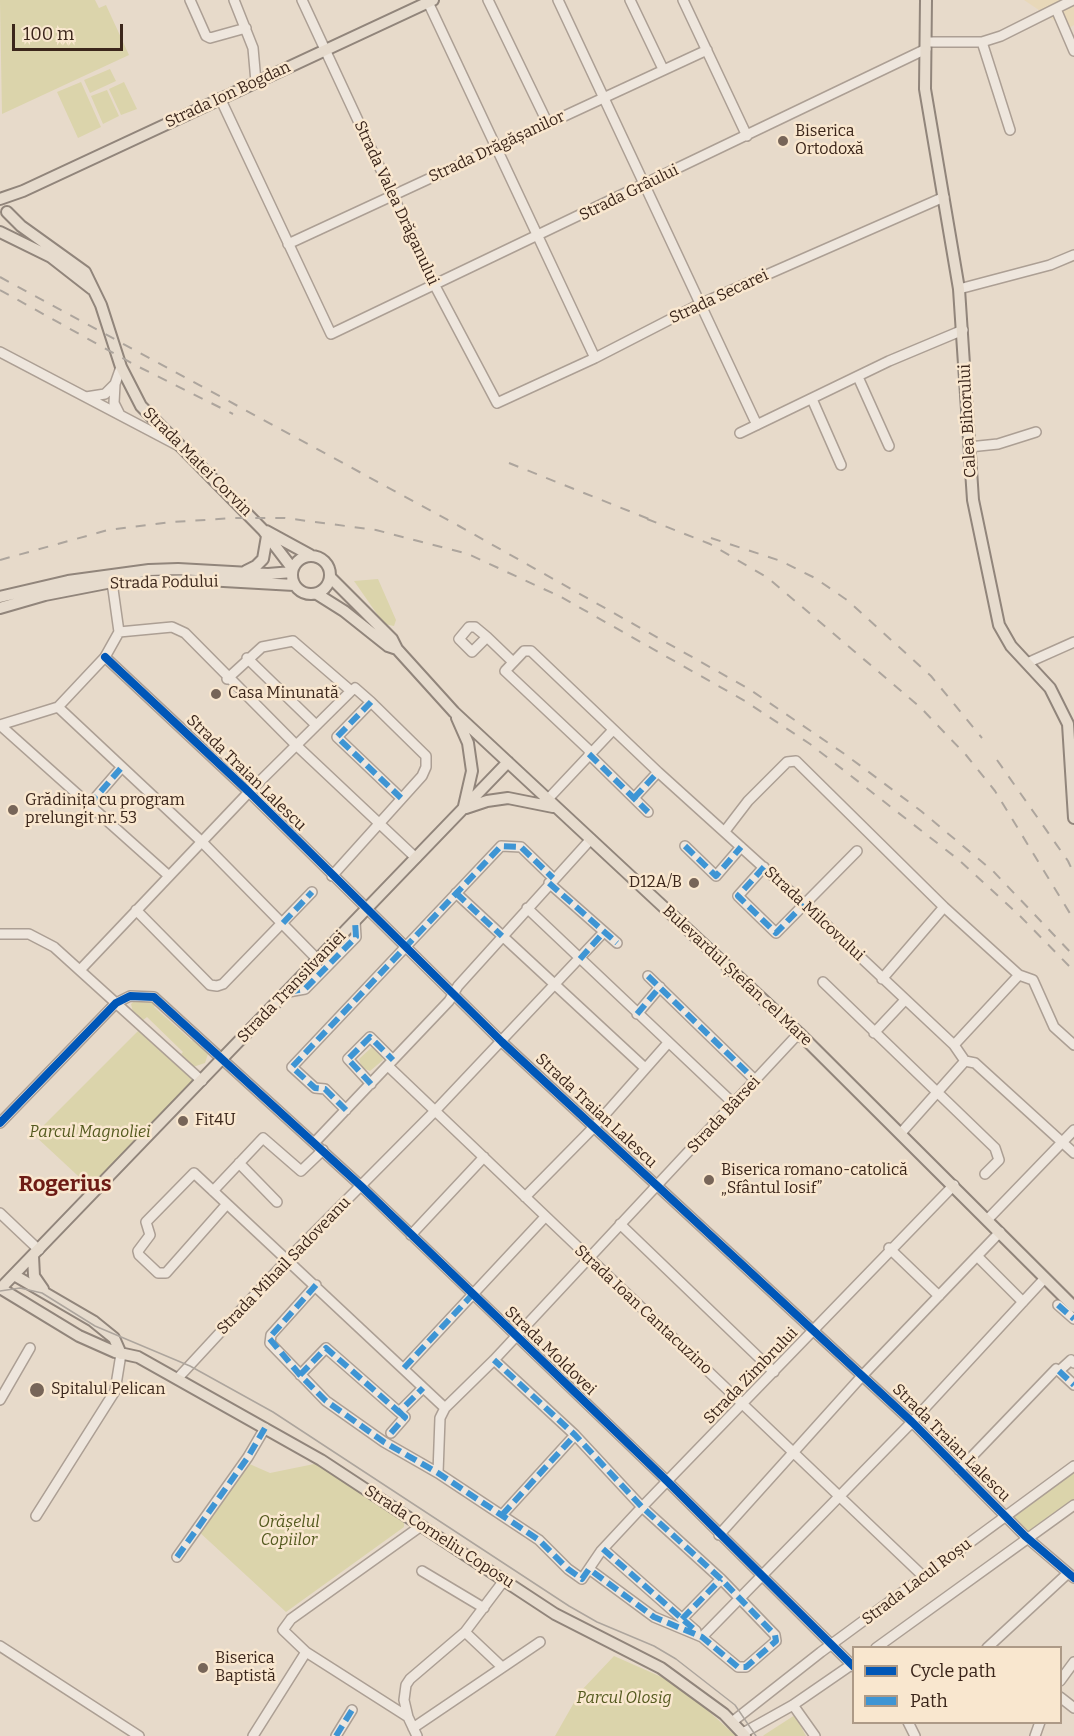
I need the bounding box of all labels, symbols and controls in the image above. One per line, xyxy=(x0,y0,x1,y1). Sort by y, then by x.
scale bar xyxy=(15,12,126,50)
text: 100 m xyxy=(23,23,74,45)
street label: Strada Ion Bogdan xyxy=(162,58,294,132)
street label: Strada Drăgășanilor xyxy=(426,107,568,187)
street label: Strada Valea Drăganului xyxy=(349,118,443,288)
place label: Biserica Ortodoxă xyxy=(795,122,864,160)
marker: Biserica Ortodoxă xyxy=(776,134,790,148)
street label: Strada Grâului xyxy=(576,161,682,225)
street label: Strada Secarei xyxy=(667,266,771,328)
street label: Calea Bihorului xyxy=(955,363,981,479)
street label: Strada Matei Corvin xyxy=(139,404,255,520)
street label: Strada Podului xyxy=(109,572,219,594)
place label: Casa Minunată xyxy=(228,684,339,704)
marker: Casa Minunată xyxy=(209,687,223,701)
street label: Strada Traian Lalescu xyxy=(182,711,310,835)
place label: Grădinița cu program prelungit nr. 53 xyxy=(25,791,185,829)
marker: Grădinița cu program prelungit nr. 53 xyxy=(6,803,20,817)
street label: Strada Milcovului xyxy=(760,863,868,965)
place label: D12A/B xyxy=(629,873,682,893)
marker: D12A/B xyxy=(687,876,701,890)
street label: Bulevardul Ștefan cel Mare xyxy=(658,902,816,1050)
street label: Strada Transilvaniei xyxy=(234,927,350,1047)
street label: Strada Traian Lalescu xyxy=(531,1050,661,1172)
street label: Strada Bârsei xyxy=(683,1072,765,1158)
place label: Fit4U xyxy=(195,1111,236,1131)
marker: Fit4U xyxy=(176,1114,190,1128)
park label: Parcul Magnoliei xyxy=(29,1123,151,1143)
place label: Biserica romano-catolică „Sfântul Iosif” xyxy=(721,1161,908,1199)
district label: Rogerius xyxy=(18,1172,112,1198)
marker: Biserica romano-catolică „Sfântul Iosif” xyxy=(702,1173,716,1187)
street label: Strada Mihail Sadoveanu xyxy=(213,1193,355,1339)
street label: Strada Ioan Cantacuzino xyxy=(570,1241,716,1379)
street label: Strada Moldovei xyxy=(500,1303,600,1399)
street label: Strada Zimbrului xyxy=(700,1324,802,1428)
place label: Spitalul Pelican xyxy=(51,1380,165,1400)
street label: Strada Traian Lalescu xyxy=(888,1380,1014,1506)
marker: Spitalul Pelican xyxy=(28,1381,46,1399)
street label: Strada Corneliu Coposu xyxy=(361,1481,517,1593)
park label: Orășelul Copiilor xyxy=(258,1513,320,1551)
street label: Strada Lacul Roșu xyxy=(859,1535,975,1629)
legend xyxy=(852,1646,1062,1724)
place label: Biserica Baptistă xyxy=(215,1649,276,1687)
text: Cycle path xyxy=(910,1660,996,1682)
marker: Biserica Baptistă xyxy=(196,1661,210,1675)
park label: Parcul Olosig xyxy=(576,1689,672,1709)
text: Path xyxy=(910,1690,948,1712)

